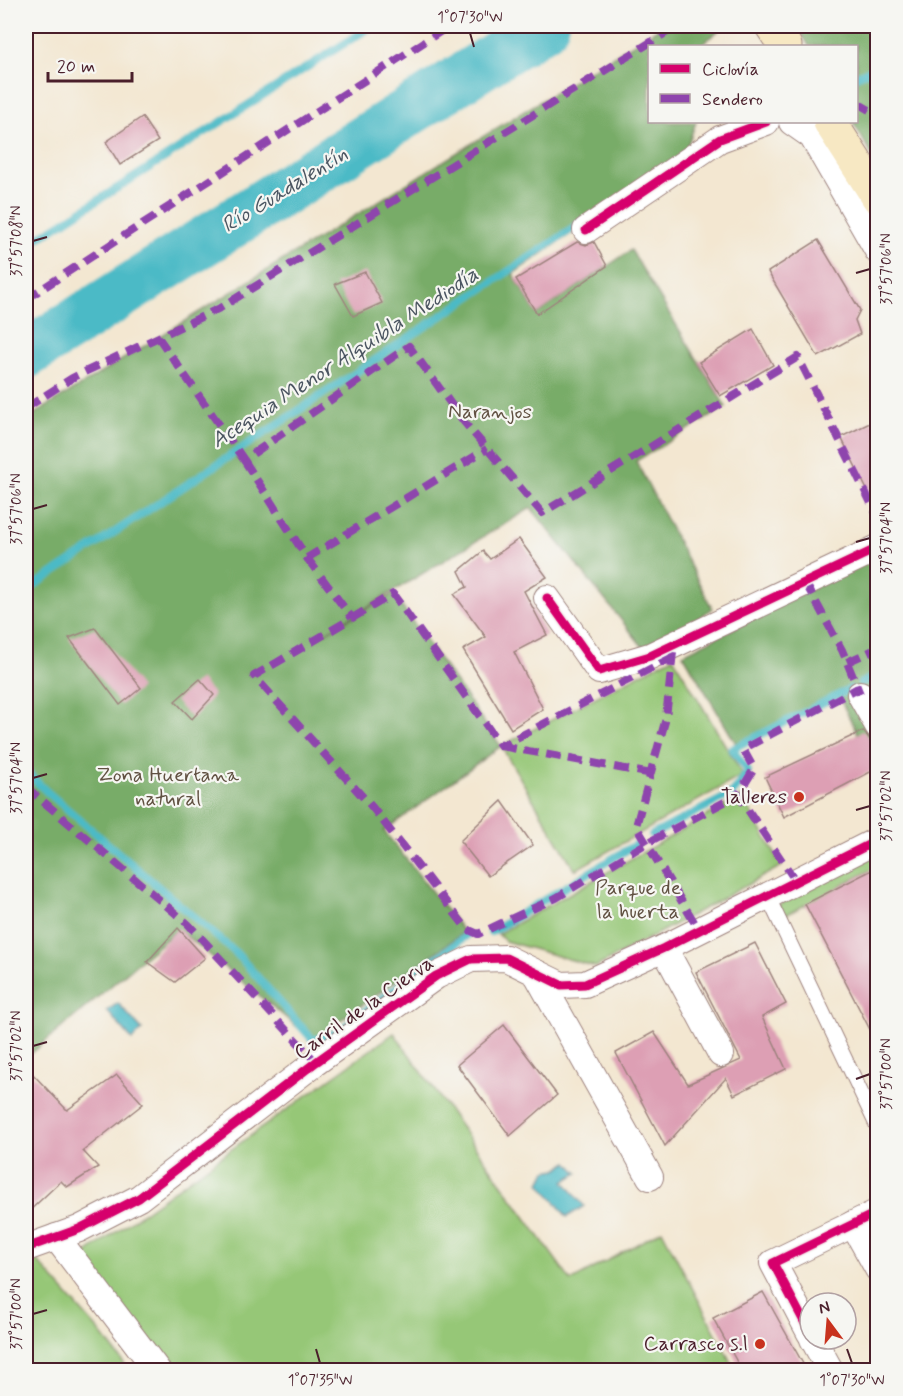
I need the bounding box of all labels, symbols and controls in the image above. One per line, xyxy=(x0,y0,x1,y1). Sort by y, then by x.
text: 1°07'30"W xyxy=(437,8,503,28)
scale bar xyxy=(48,45,132,83)
legend xyxy=(648,45,858,123)
text: 20 m xyxy=(57,55,95,79)
text: Ciclovía xyxy=(702,58,759,82)
text: Sendero xyxy=(702,88,763,112)
water label: Río Guadalentín xyxy=(217,140,353,240)
text: 37°57'08"N xyxy=(7,205,27,277)
text: 37°57'06"N xyxy=(877,233,897,305)
water label: Acequia Menor Alquibla Mediodía xyxy=(206,261,484,455)
park label: Naranjos xyxy=(448,398,532,426)
text: 37°57'06"N xyxy=(7,473,27,545)
text: 37°57'04"N xyxy=(877,502,897,574)
text: 37°57'04"N xyxy=(7,742,27,814)
park label: Zona Huertana natural xyxy=(97,761,240,813)
text: 37°57'02"N xyxy=(877,771,897,841)
place label: Talleres xyxy=(721,783,787,811)
marker: Talleres xyxy=(792,790,806,804)
park label: Parque de la huerta xyxy=(595,874,681,926)
street label: Carril de la Cierva xyxy=(288,949,440,1067)
text: 37°57'02"N xyxy=(7,1011,27,1081)
text: 37°57'00"N xyxy=(877,1038,897,1110)
text: 37°57'00"N xyxy=(7,1278,27,1350)
north arrow xyxy=(798,1291,858,1351)
text: N xyxy=(816,1296,832,1320)
place label: Carrasco s.l xyxy=(644,1330,748,1358)
marker: Carrasco s.l xyxy=(753,1337,767,1351)
text: 1°07'35"W xyxy=(288,1371,352,1391)
text: 1°07'30"W xyxy=(819,1371,885,1391)

